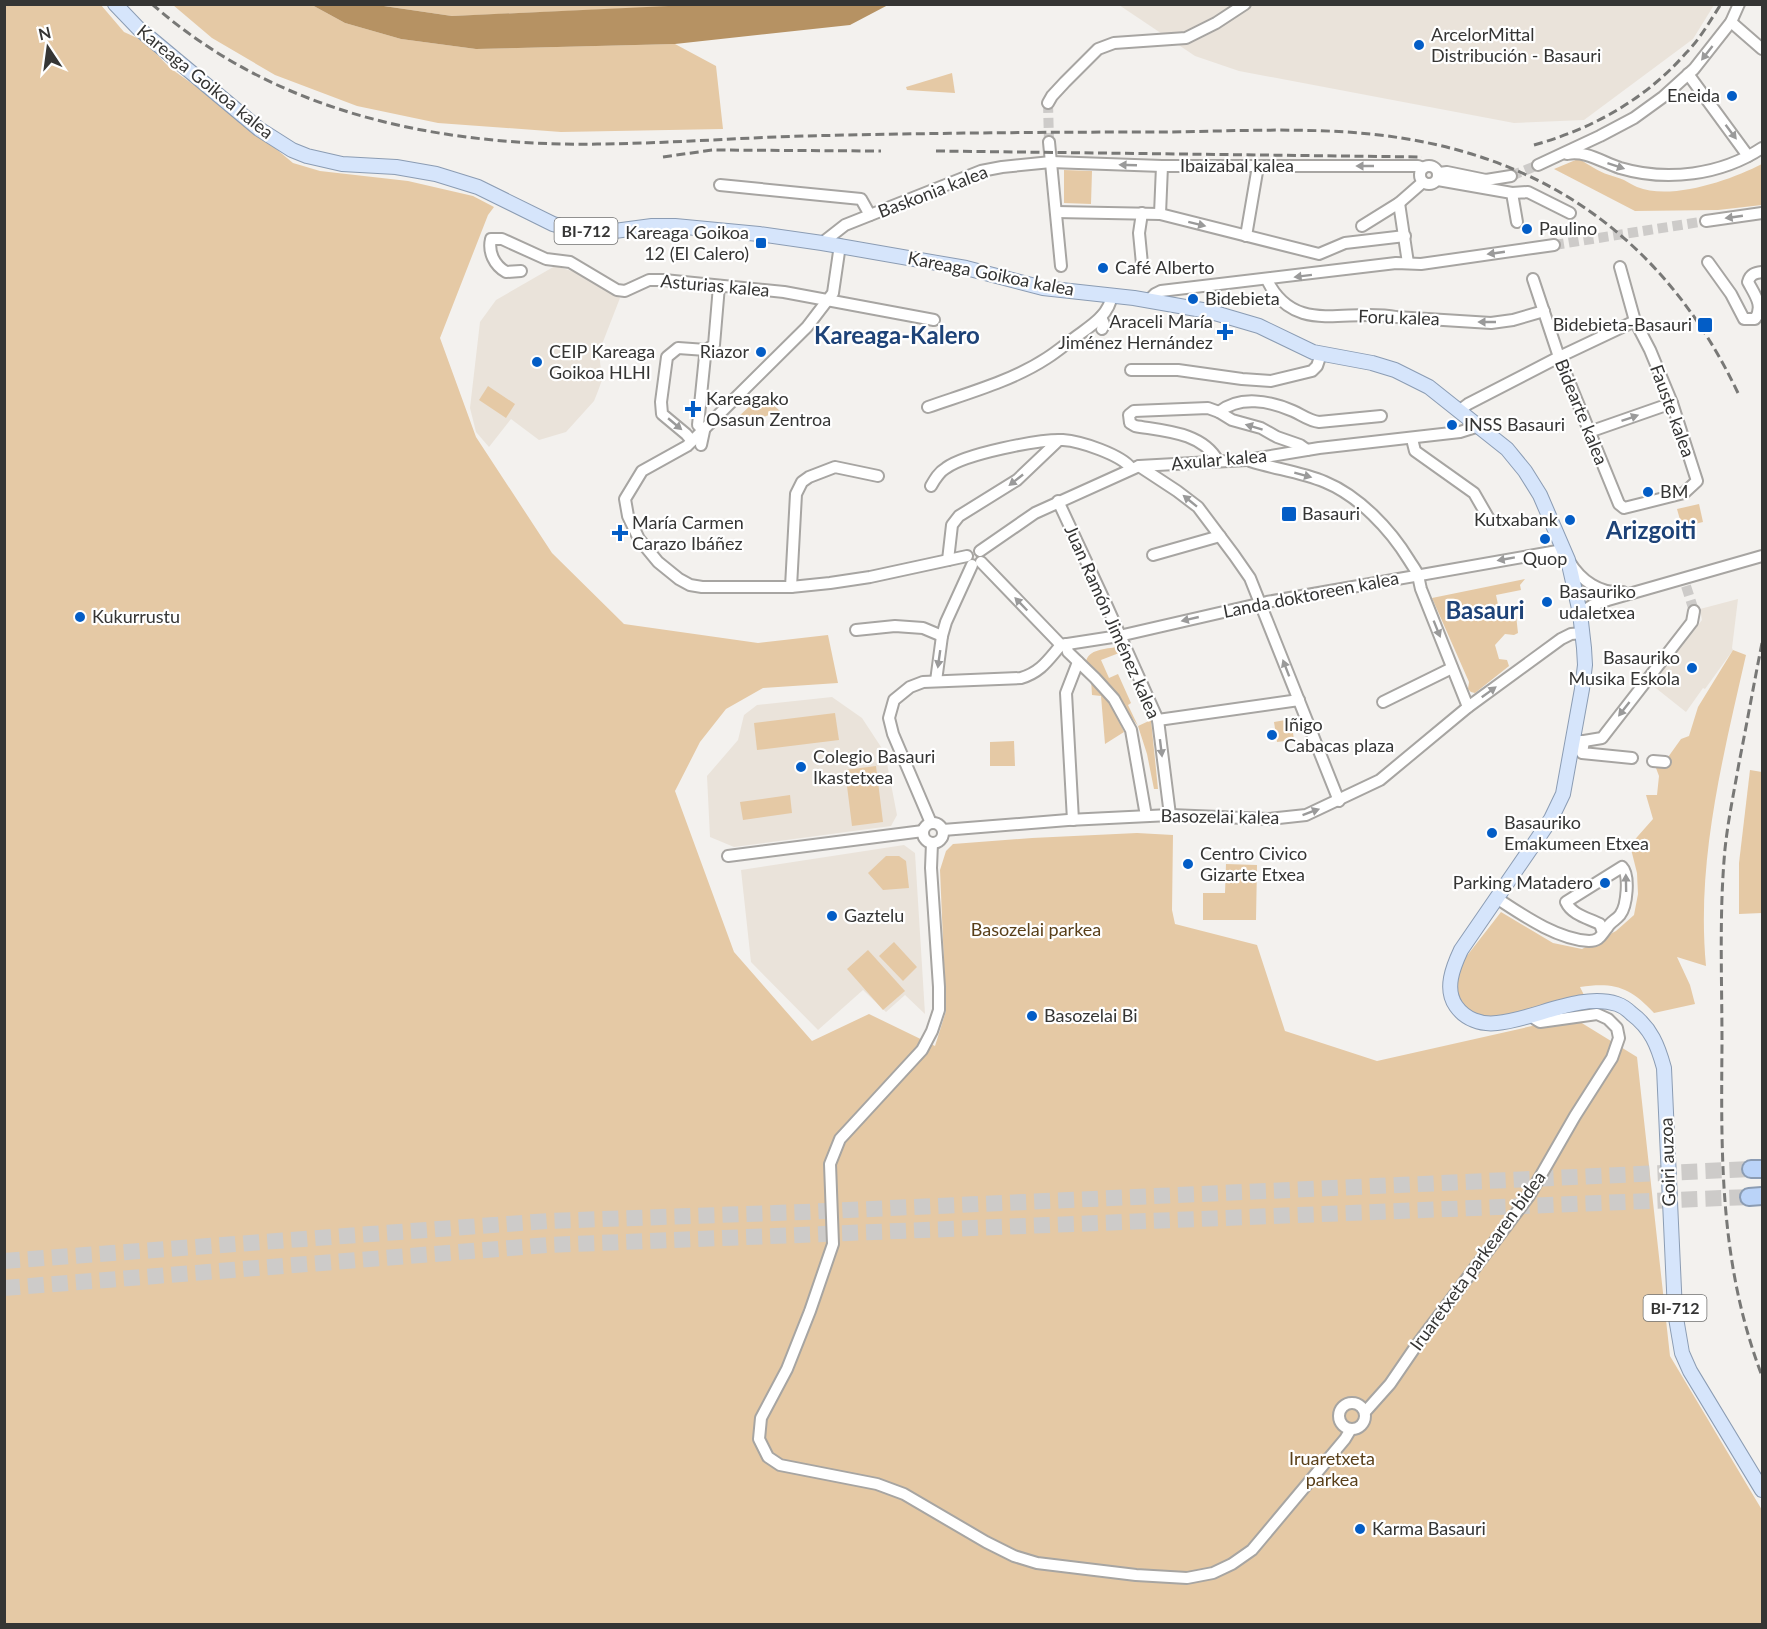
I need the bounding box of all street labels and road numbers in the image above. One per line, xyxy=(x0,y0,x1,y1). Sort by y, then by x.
street label: Kareaga Goikoa kalea xyxy=(133,19,278,143)
street label: Ibaizabal kalea xyxy=(1180,154,1294,176)
street label: Baskonia kalea xyxy=(875,160,991,222)
road number: BI-712 xyxy=(554,218,618,244)
street label: Kareaga Goikoa kalea xyxy=(906,246,1076,300)
street label: Asturias kalea xyxy=(660,269,771,301)
street label: Foru kalea xyxy=(1358,305,1440,329)
street label: Bidearte kalea xyxy=(1551,356,1613,468)
street label: Fauste kalea xyxy=(1646,361,1700,460)
street label: Axular kalea xyxy=(1170,444,1268,474)
street label: Juan Ramón Jiménez kalea xyxy=(1060,521,1166,722)
street label: Landa doktoreen kalea xyxy=(1221,566,1401,622)
street label: Basozelai kalea xyxy=(1161,804,1280,828)
street label: Goiri auzoa xyxy=(1654,1117,1680,1207)
street label: Iruaretxeta parkearen bidea xyxy=(1405,1166,1550,1354)
road number: BI-712 xyxy=(1644,1295,1706,1321)

